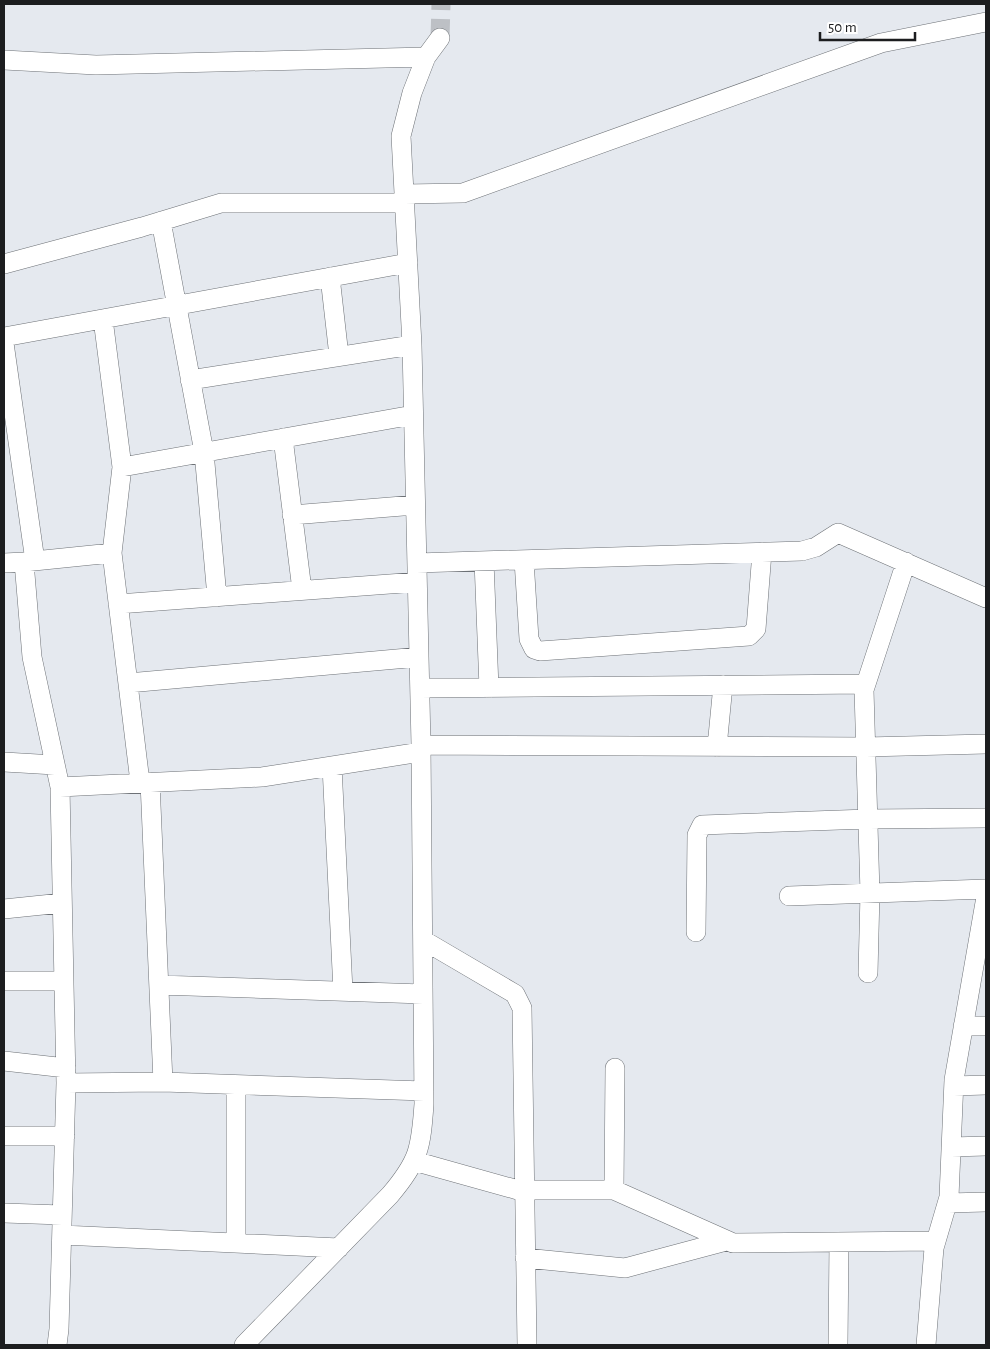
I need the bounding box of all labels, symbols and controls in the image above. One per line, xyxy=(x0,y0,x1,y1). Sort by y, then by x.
scale bar xyxy=(820,10,915,42)
text: 50 m xyxy=(828,20,857,35)

